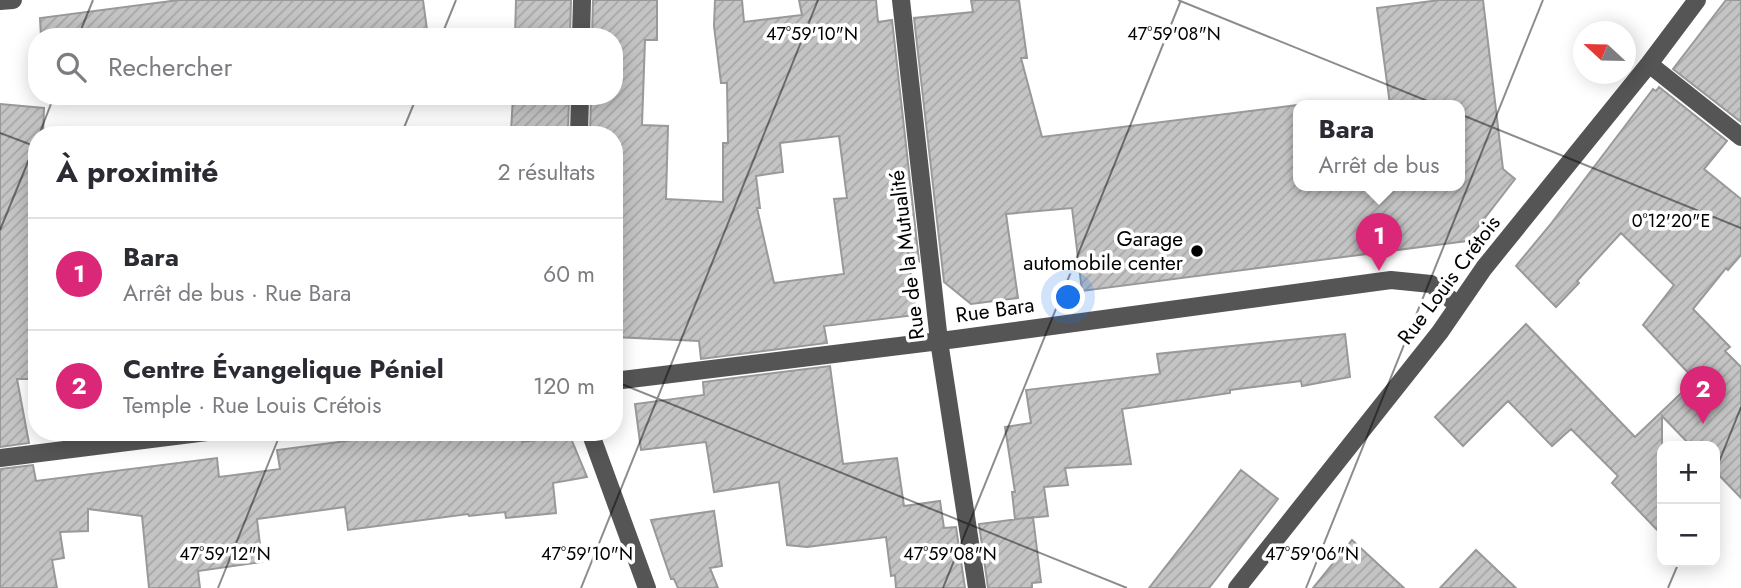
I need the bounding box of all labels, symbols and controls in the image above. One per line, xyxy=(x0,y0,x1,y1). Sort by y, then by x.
text: 47°59'10"N xyxy=(766,21,858,47)
text: 47°59'08"N xyxy=(1127,21,1221,47)
north arrow xyxy=(1573,21,1636,84)
search box xyxy=(28,28,623,105)
icon: search xyxy=(52,48,90,86)
text: Rechercher xyxy=(108,48,232,86)
popup xyxy=(1293,100,1465,191)
text: Bara xyxy=(1318,110,1374,148)
text: Arrêt de bus xyxy=(1318,148,1440,182)
text: À proximité xyxy=(56,150,219,193)
text: 2 résultats xyxy=(498,155,595,189)
street label: Rue de la Mutualité xyxy=(882,168,932,341)
text: 0°12'20"E xyxy=(1632,208,1710,234)
street label: Rue Louis Crétois xyxy=(1391,209,1507,351)
pin: 1 xyxy=(1356,213,1402,271)
place label: Garage automobile center xyxy=(1023,224,1184,278)
text: Bara xyxy=(123,238,179,276)
marker: Garage automobile center xyxy=(1189,243,1205,259)
text: 1 xyxy=(73,257,85,291)
text: 60 m xyxy=(543,257,595,291)
text: Arrêt de bus · Rue Bara xyxy=(123,276,351,310)
your location xyxy=(1051,280,1085,314)
street label: Rue Bara xyxy=(954,290,1036,330)
text: Centre Évangelique Péniel xyxy=(123,350,444,388)
pin: 2 xyxy=(1680,366,1726,424)
text: 2 xyxy=(71,369,87,403)
text: 120 m xyxy=(533,369,595,403)
text: Temple · Rue Louis Crétois xyxy=(123,388,381,422)
map controls xyxy=(1657,441,1720,567)
button: + xyxy=(1657,441,1720,504)
button: − xyxy=(1657,504,1720,567)
text: 47°59'12"N xyxy=(179,541,271,567)
text: 47°59'10"N xyxy=(541,541,633,567)
text: 47°59'08"N xyxy=(903,541,997,567)
text: 47°59'06"N xyxy=(1265,541,1359,567)

